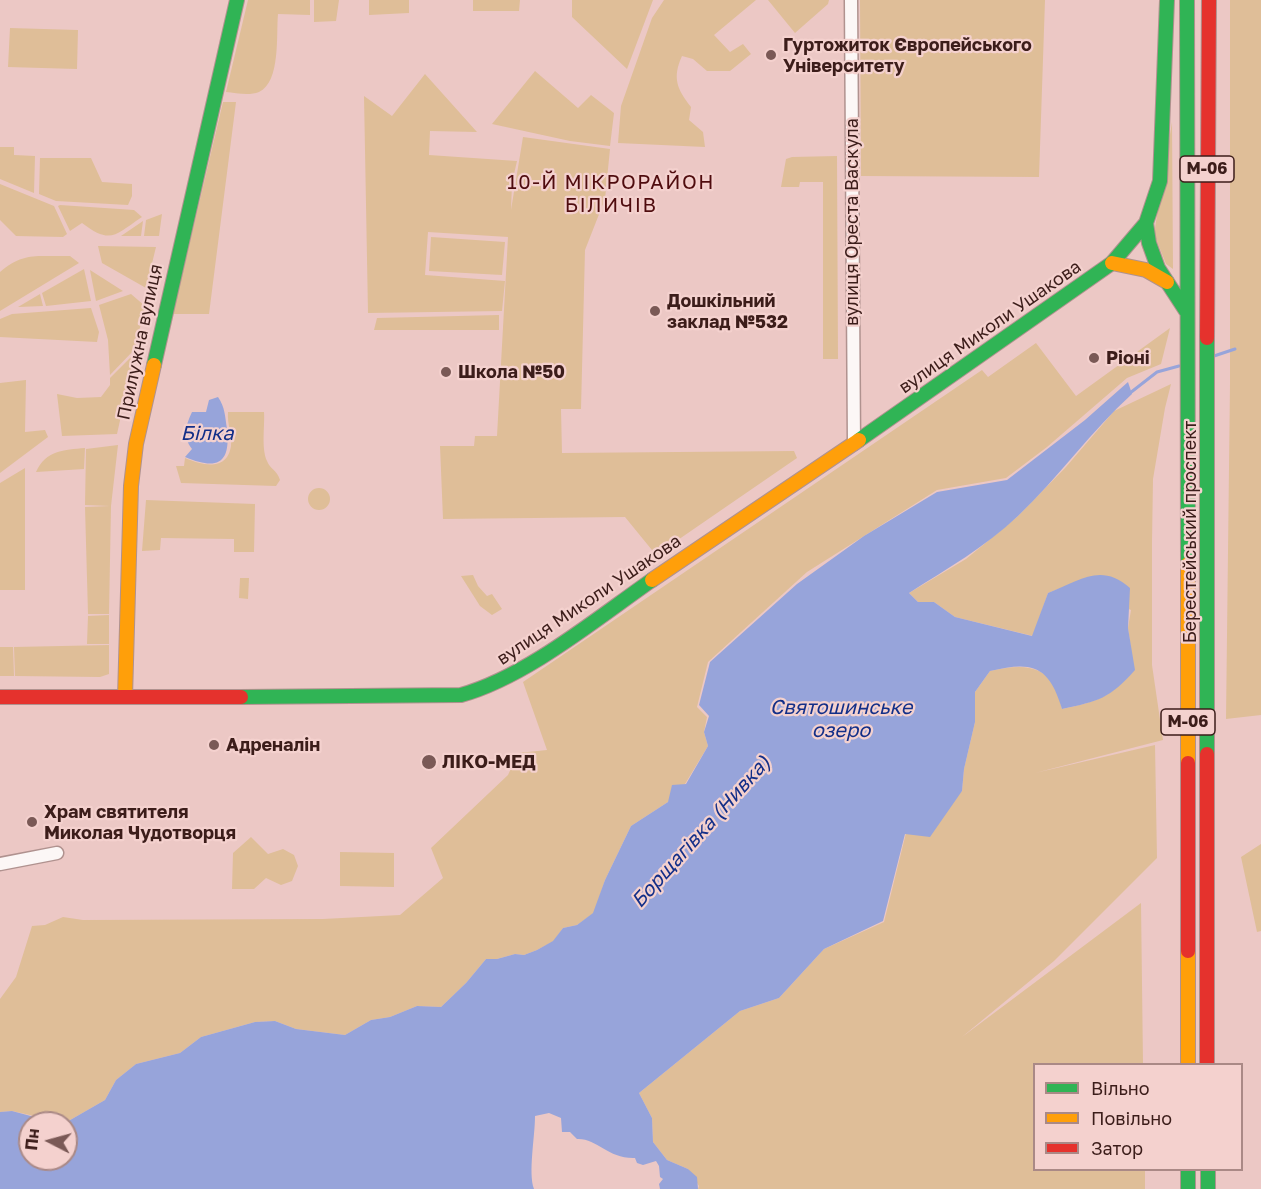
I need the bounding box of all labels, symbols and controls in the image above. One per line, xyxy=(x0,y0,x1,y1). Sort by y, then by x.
place label: Гуртожиток Європейського Університету xyxy=(783,34,1032,76)
marker: Гуртожиток Європейського Університету xyxy=(764,48,778,62)
street label: вулиця Ореста Васкула xyxy=(841,118,863,326)
road number: М-06 xyxy=(1180,156,1234,182)
district label: 10-Й МІКРОРАЙОН БІЛИЧІВ xyxy=(507,171,715,218)
street label: вулиця Миколи Ушакова xyxy=(895,256,1085,398)
street label: Прилужна вулиця xyxy=(113,262,167,422)
place label: Дошкільний заклад №532 xyxy=(667,290,788,332)
marker: Дошкільний заклад №532 xyxy=(648,304,662,318)
place label: Ріоні xyxy=(1106,347,1150,369)
marker: Ріоні xyxy=(1087,351,1101,365)
place label: Школа №50 xyxy=(458,361,565,383)
marker: Школа №50 xyxy=(439,365,453,379)
street label: Берестейський проспект xyxy=(1179,421,1201,643)
water label: Білка xyxy=(181,422,233,446)
street label: вулиця Миколи Ушакова xyxy=(493,530,685,670)
water label: Святошинське озеро xyxy=(770,696,912,743)
road number: М-06 xyxy=(1161,709,1215,735)
place label: Адреналін xyxy=(226,734,320,756)
marker: Адреналін xyxy=(207,738,221,752)
place label: ЛІКО-МЕД xyxy=(442,751,536,773)
water label: Борщагівка (Нивка) xyxy=(627,751,775,913)
marker: ЛІКО-МЕД xyxy=(420,753,438,771)
place label: Храм святителя Миколая Чудотворця xyxy=(44,801,236,844)
marker: Храм святителя Миколая Чудотворця xyxy=(25,815,39,829)
legend xyxy=(1033,1063,1243,1171)
text: Вільно xyxy=(1091,1077,1150,1099)
text: Повільно xyxy=(1091,1107,1172,1129)
north arrow xyxy=(18,1111,78,1171)
text: Пн xyxy=(21,1127,43,1151)
text: Затор xyxy=(1091,1137,1143,1159)

